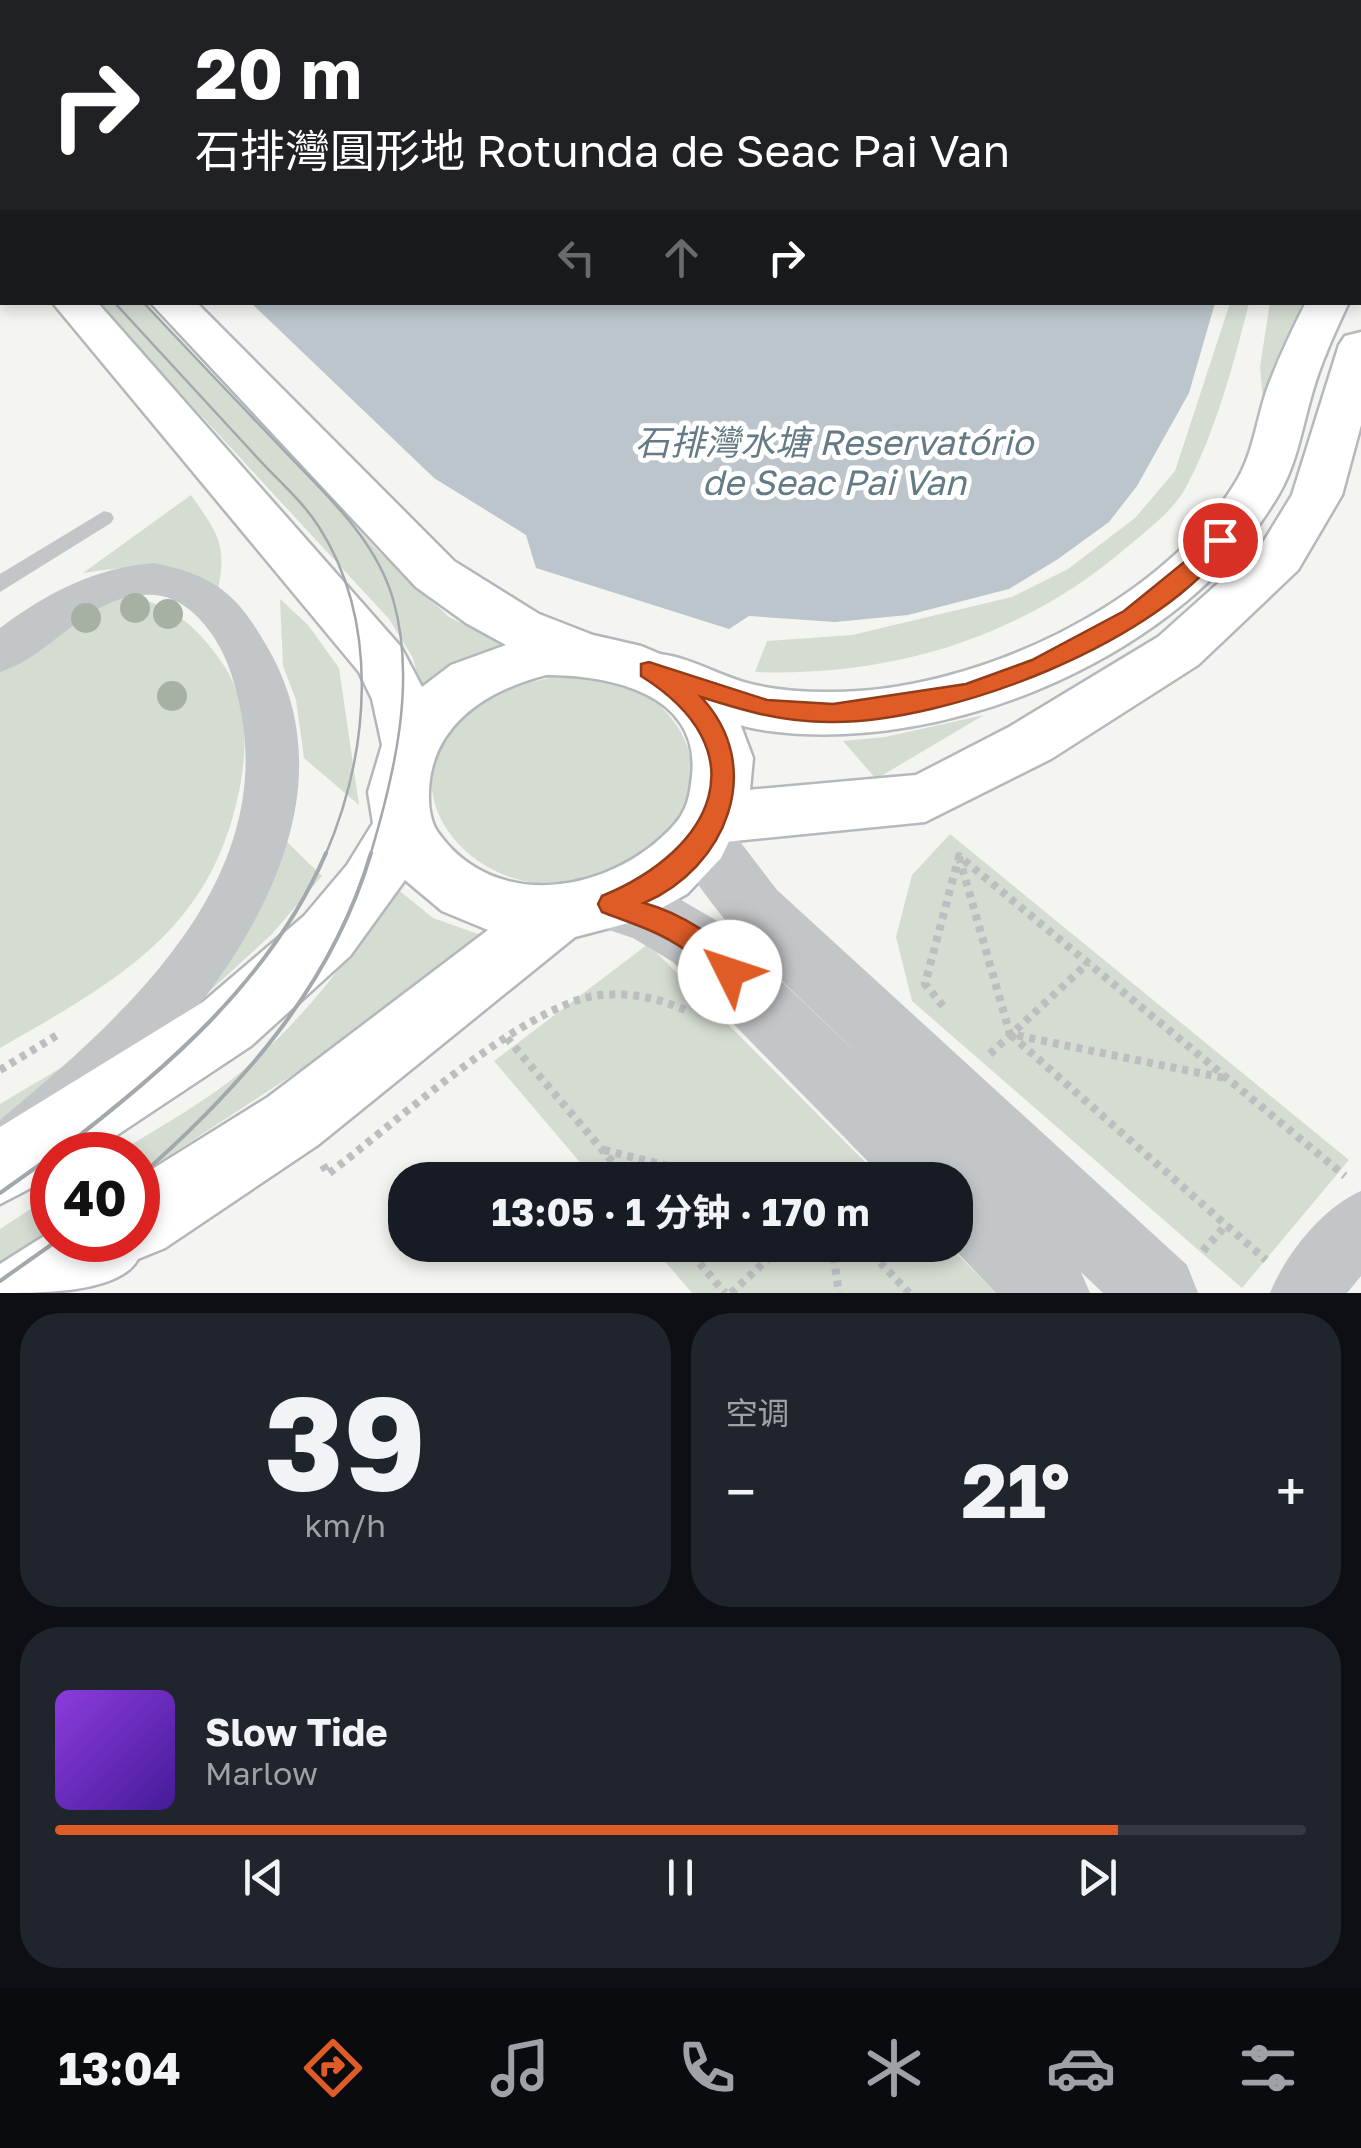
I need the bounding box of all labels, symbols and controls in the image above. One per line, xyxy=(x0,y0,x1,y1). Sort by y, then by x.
text: 20 m xyxy=(195,30,362,114)
icon: right xyxy=(30,40,160,170)
text: 石排灣圓形地 Rotunda de Seac Pai Van xyxy=(195,123,1010,177)
icon: left xyxy=(549,230,604,285)
icon: ahead xyxy=(654,230,709,285)
icon: right xyxy=(759,230,814,285)
water label: 石排灣水塘 Reservatório de Seac Pai Van xyxy=(635,421,1035,503)
pin xyxy=(1178,498,1263,583)
icon: arrive xyxy=(1193,513,1248,568)
position arrow xyxy=(678,920,782,1024)
speed limit sign: 40 xyxy=(30,1132,160,1262)
text: 13:05 · 1 分钟 · 170 m xyxy=(492,1189,869,1234)
text: 39 xyxy=(264,1363,426,1519)
text: 空调 xyxy=(726,1394,790,1432)
text: 21° xyxy=(961,1444,1070,1535)
text: − xyxy=(726,1458,756,1524)
text: + xyxy=(1276,1458,1306,1524)
text: km/h xyxy=(305,1506,386,1544)
text: Slow Tide xyxy=(205,1709,388,1754)
text: Marlow xyxy=(205,1754,318,1792)
icon: previous xyxy=(236,1850,291,1905)
icon: pause xyxy=(653,1850,708,1905)
icon: next xyxy=(1070,1850,1125,1905)
icon: directions xyxy=(298,2033,368,2103)
icon: music xyxy=(485,2033,555,2103)
icon: phone xyxy=(672,2033,742,2103)
icon: climate xyxy=(859,2033,929,2103)
icon: car xyxy=(1046,2033,1116,2103)
icon: filters xyxy=(1233,2033,1303,2103)
text: 13:04 xyxy=(58,2041,181,2095)

